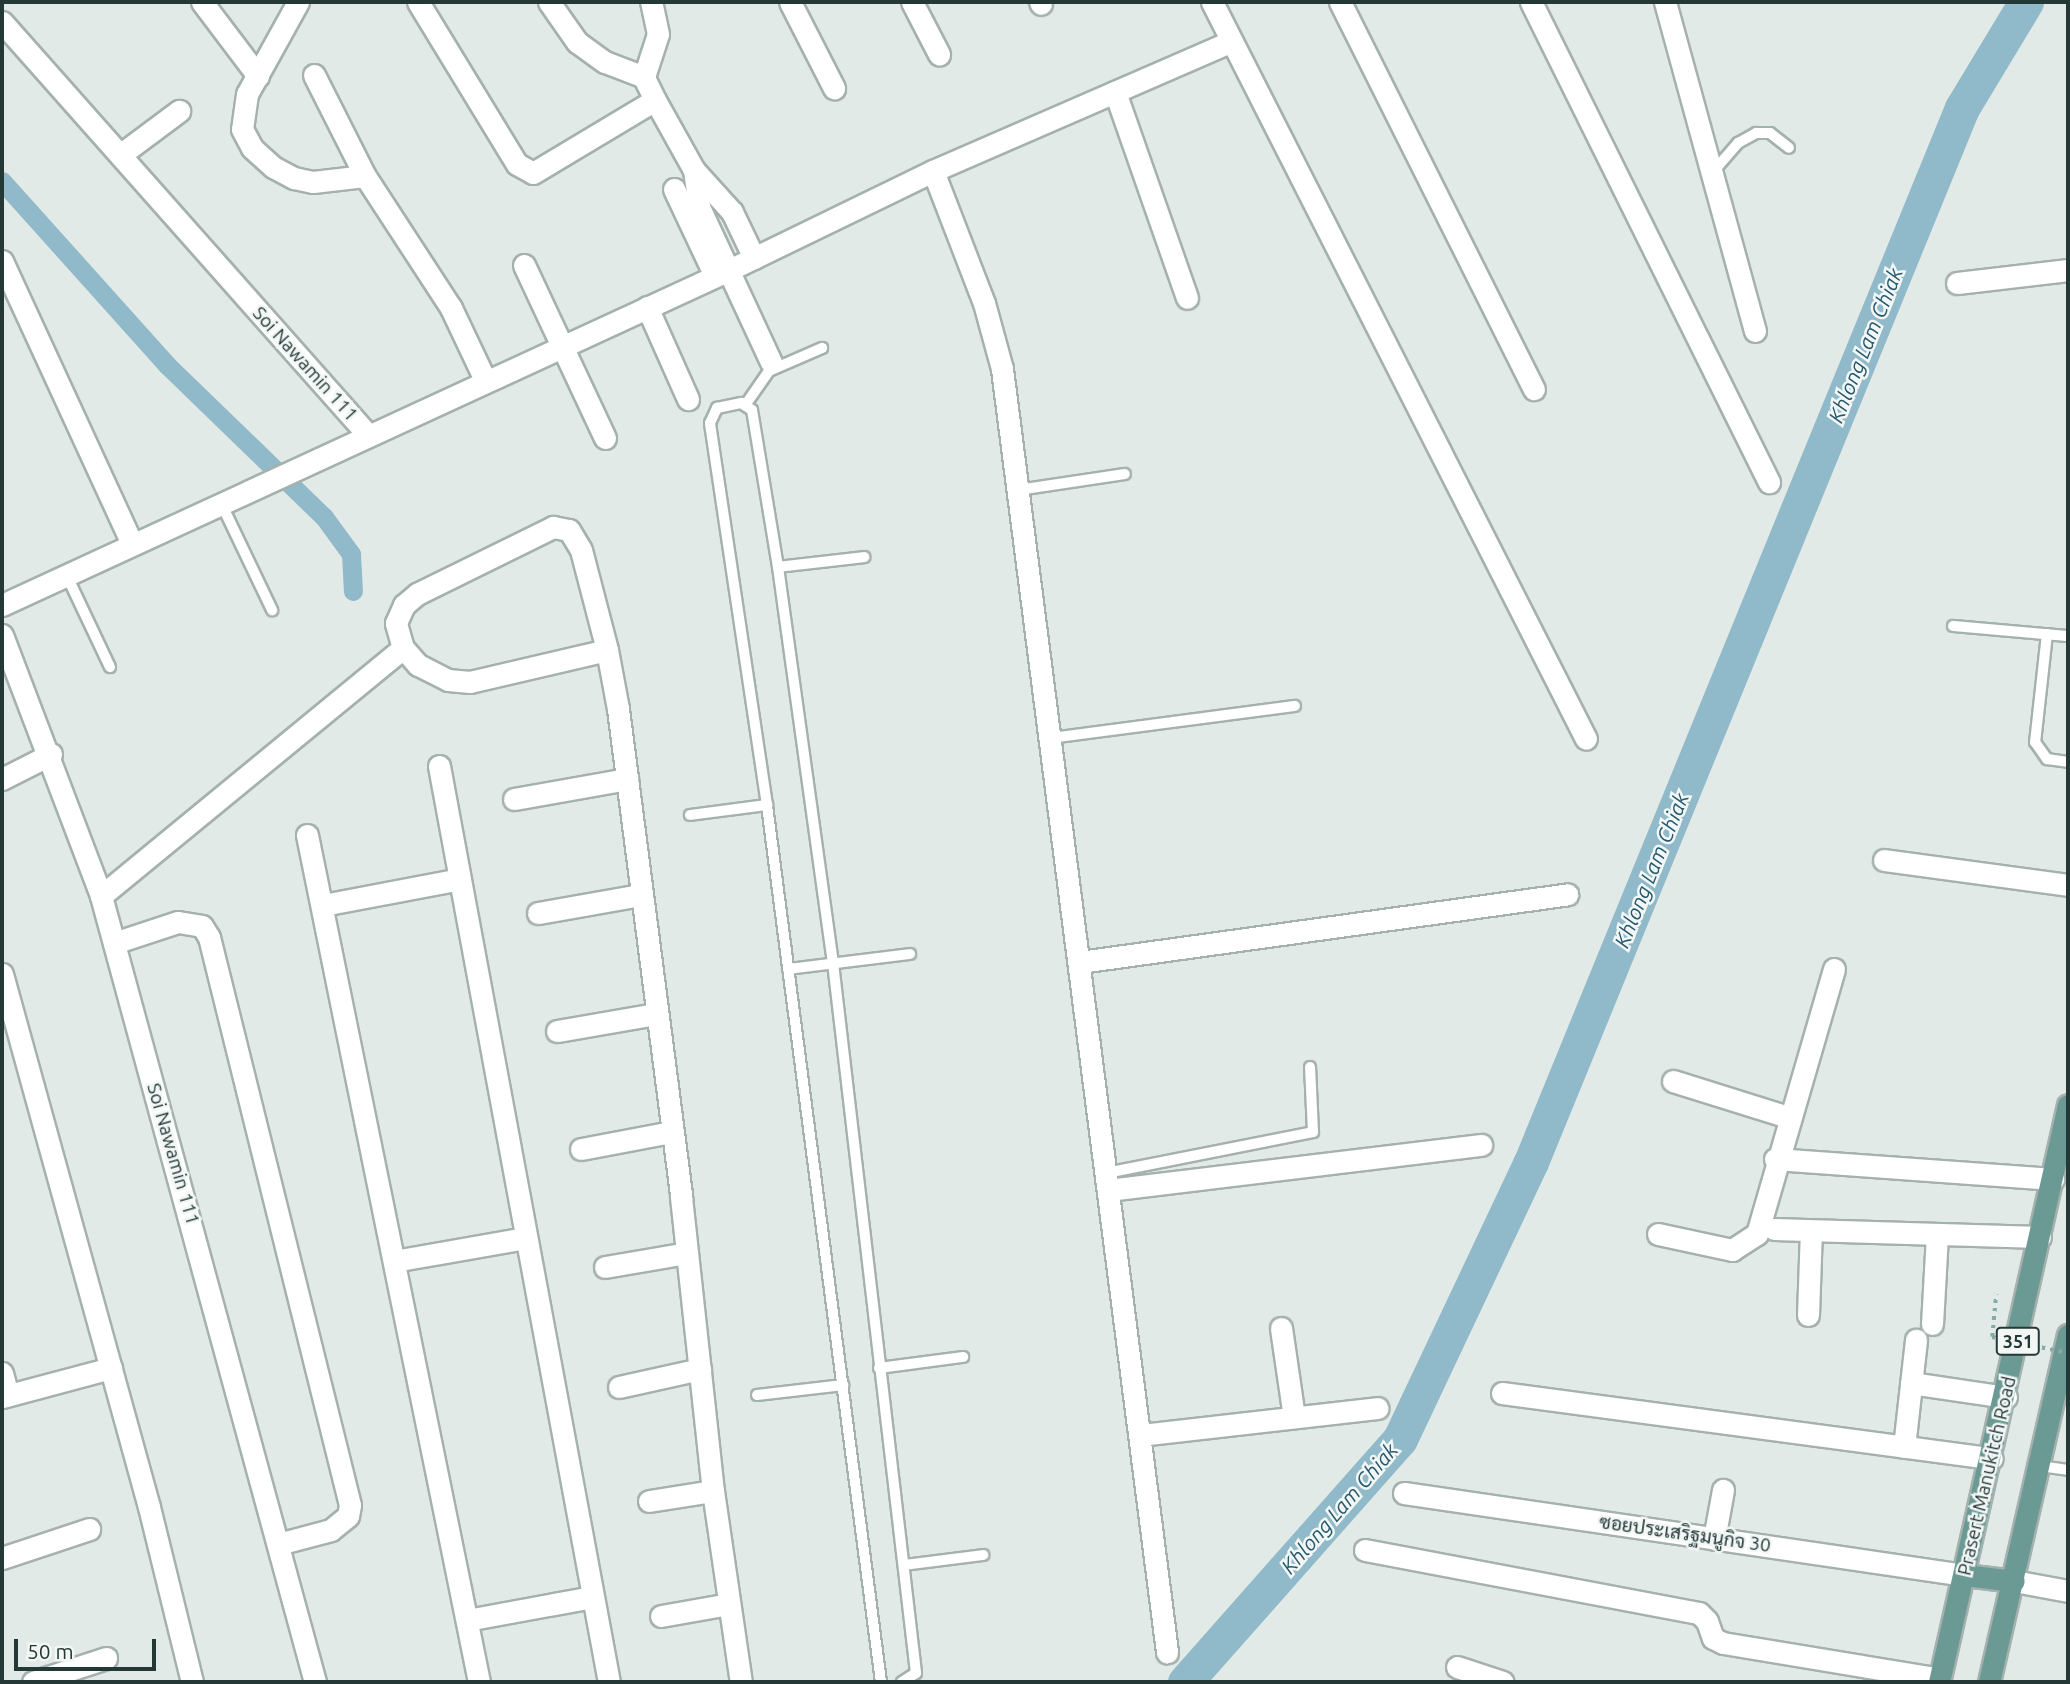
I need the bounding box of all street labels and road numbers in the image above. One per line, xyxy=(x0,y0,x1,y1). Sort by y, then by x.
street label: Soi Nawamin 111 xyxy=(248,302,362,426)
street label: Soi Nawamin 111 xyxy=(142,1081,204,1227)
road number: 351 xyxy=(1995,1326,2041,1356)
street label: Prasert Manukitch Road xyxy=(1953,1374,2021,1578)
street label: ซอยประเสริฐมนูกิจ 30 xyxy=(1598,1511,1772,1557)

